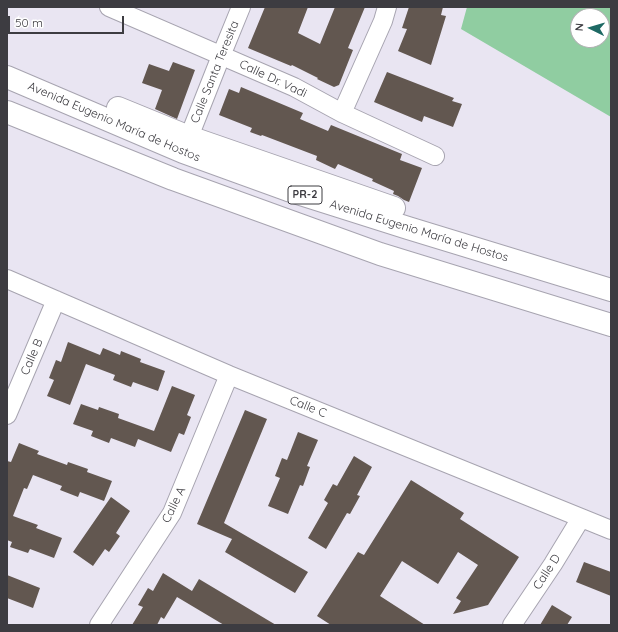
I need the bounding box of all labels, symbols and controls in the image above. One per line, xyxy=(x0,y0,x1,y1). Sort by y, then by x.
scale bar xyxy=(10,8,126,34)
north arrow xyxy=(570,8,610,48)
text: 50 m xyxy=(15,15,43,30)
street label: Calle Santa Teresita xyxy=(188,19,242,125)
text: N xyxy=(572,22,586,32)
street label: Calle Dr. Vadi xyxy=(237,57,309,101)
street label: Avenida Eugenio María de Hostos xyxy=(26,79,202,165)
road number: PR-2 xyxy=(288,186,322,204)
street label: Avenida Eugenio María de Hostos xyxy=(328,197,510,265)
street label: Calle B xyxy=(18,337,46,377)
street label: Calle C xyxy=(288,393,328,421)
street label: Calle A xyxy=(159,485,189,525)
street label: Calle D xyxy=(530,552,564,592)

